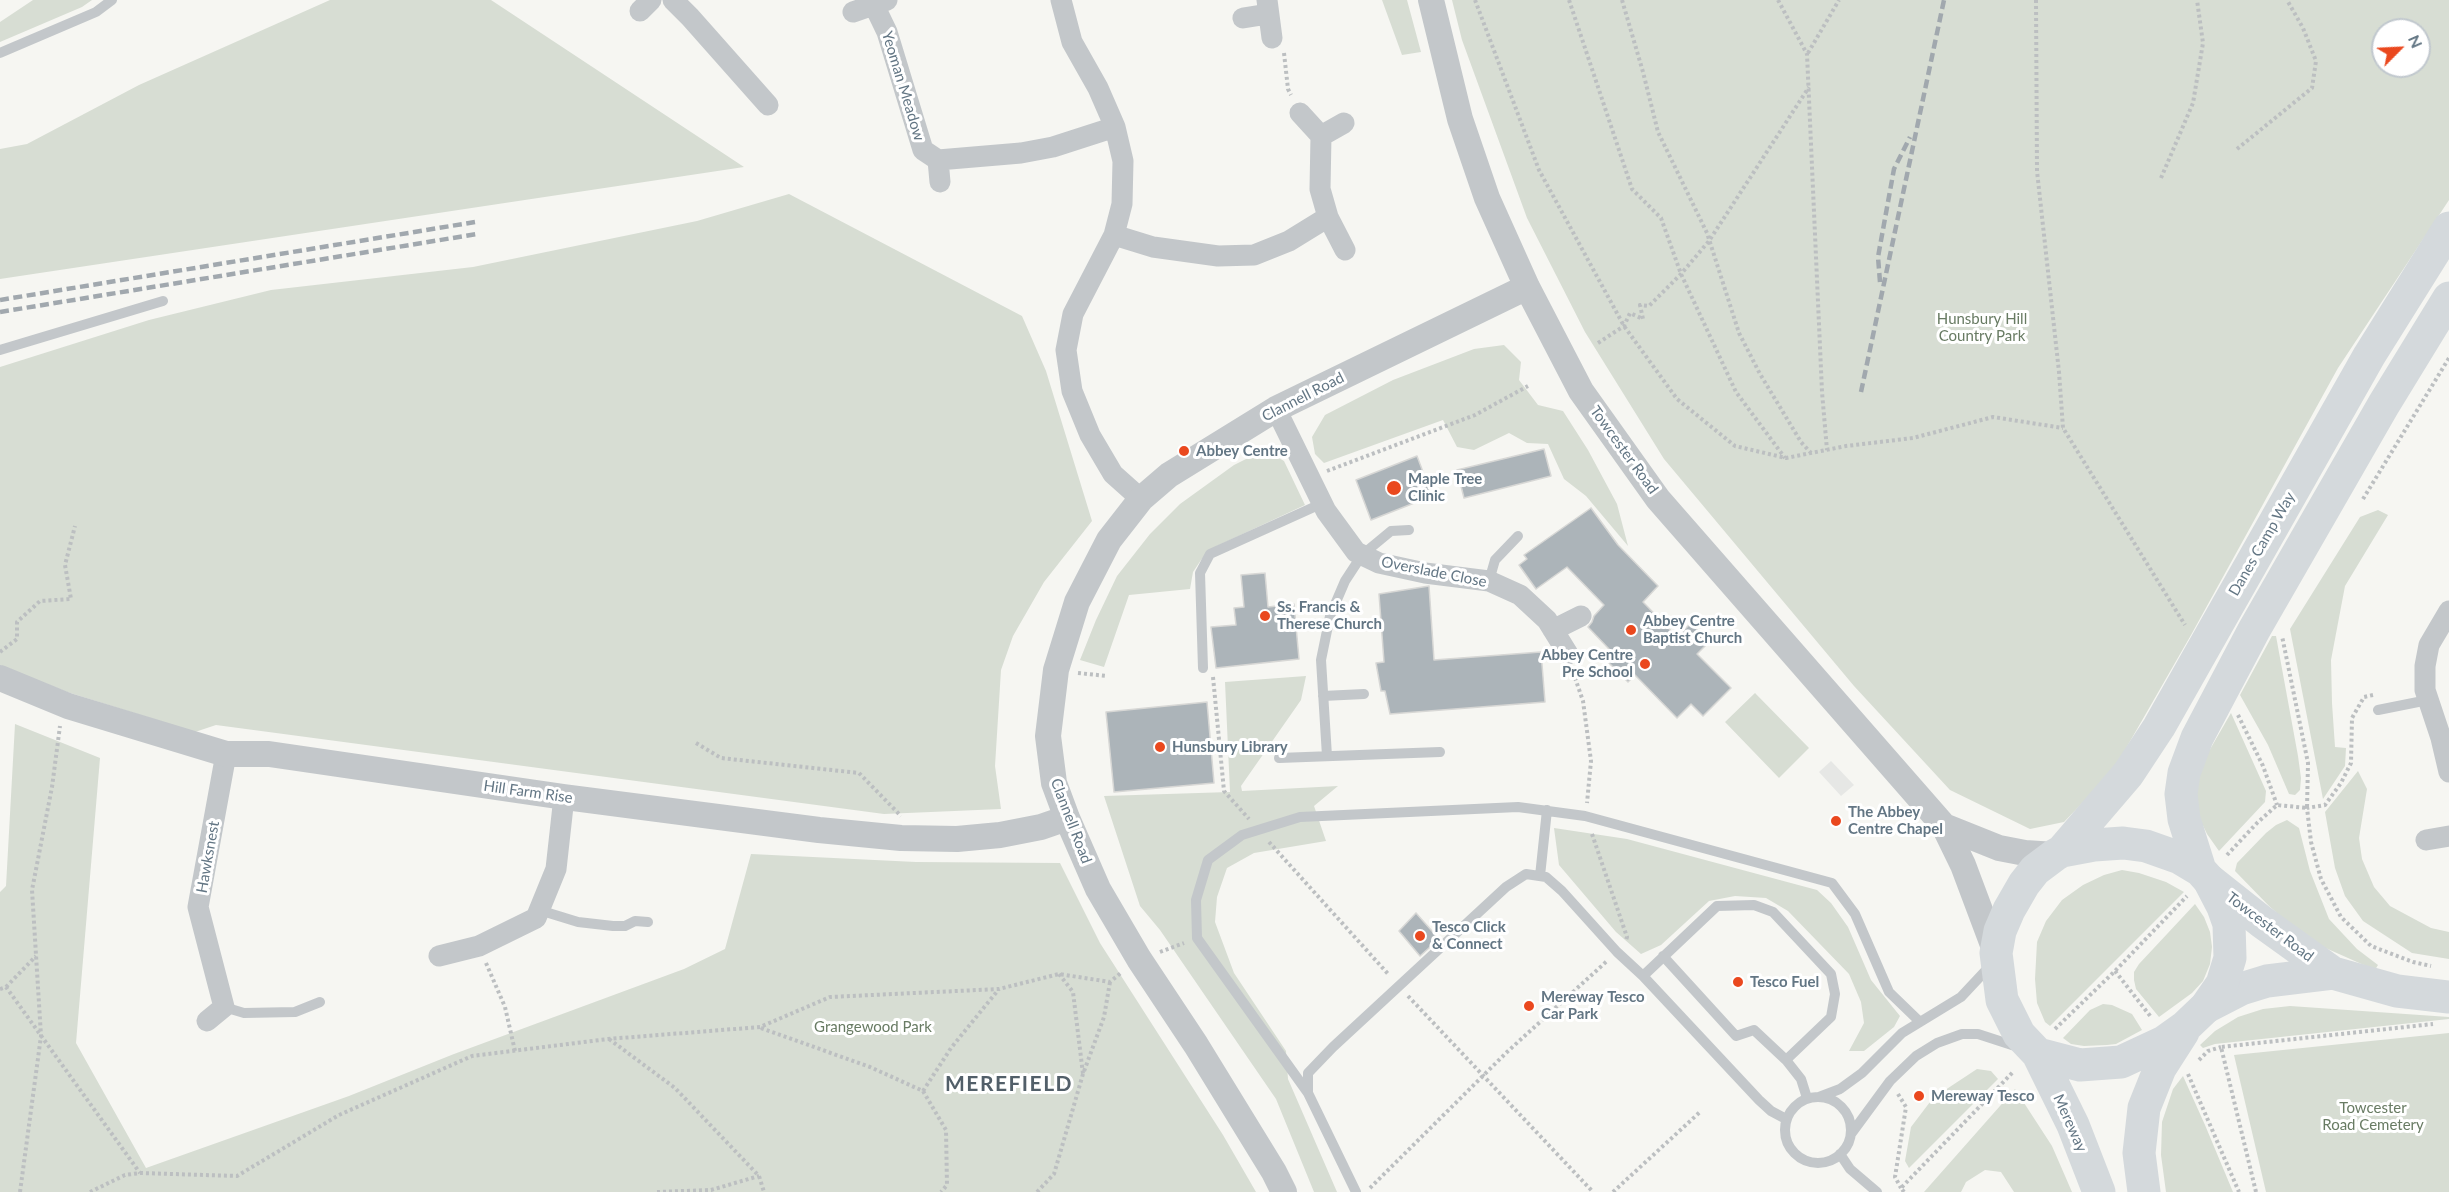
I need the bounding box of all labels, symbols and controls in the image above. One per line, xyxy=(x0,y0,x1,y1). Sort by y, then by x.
north arrow xyxy=(2371,18,2431,78)
street label: Yeoman Meadow xyxy=(878,29,928,143)
text: N xyxy=(2405,32,2427,51)
park label: Hunsbury Hill Country Park xyxy=(1937,310,2027,345)
street label: Clannell Road xyxy=(1259,369,1347,425)
street label: Towcester Road xyxy=(1586,402,1662,498)
place label: Abbey Centre xyxy=(1196,442,1288,460)
marker: Abbey Centre xyxy=(1177,444,1191,458)
place label: Maple Tree Clinic xyxy=(1408,470,1482,505)
marker: Maple Tree Clinic xyxy=(1385,479,1403,497)
street label: Danes Camp Way xyxy=(2225,489,2299,599)
street label: Overslade Close xyxy=(1380,553,1488,591)
place label: Ss. Francis & Therese Church xyxy=(1277,598,1382,633)
marker: Ss. Francis & Therese Church xyxy=(1258,609,1272,623)
place label: Abbey Centre Baptist Church xyxy=(1643,612,1742,647)
marker: Abbey Centre Baptist Church xyxy=(1624,623,1638,637)
place label: Abbey Centre Pre School xyxy=(1541,646,1633,681)
marker: Abbey Centre Pre School xyxy=(1638,657,1652,671)
place label: Hunsbury Library xyxy=(1172,738,1288,756)
marker: Hunsbury Library xyxy=(1153,740,1167,754)
street label: Clannell Road xyxy=(1046,776,1096,866)
street label: Hill Farm Rise xyxy=(482,777,574,807)
place label: The Abbey Centre Chapel xyxy=(1848,803,1943,838)
marker: The Abbey Centre Chapel xyxy=(1829,814,1843,828)
street label: Hawksnest xyxy=(193,820,223,894)
street label: Towcester Road xyxy=(2223,888,2317,966)
place label: Tesco Click & Connect xyxy=(1432,918,1506,953)
marker: Tesco Click & Connect xyxy=(1413,929,1427,943)
place label: Tesco Fuel xyxy=(1750,973,1819,991)
marker: Tesco Fuel xyxy=(1731,975,1745,989)
place label: Mereway Tesco Car Park xyxy=(1541,988,1645,1023)
marker: Mereway Tesco Car Park xyxy=(1522,999,1536,1013)
park label: Grangewood Park xyxy=(814,1018,932,1036)
district label: MEREFIELD xyxy=(945,1071,1073,1097)
place label: Mereway Tesco xyxy=(1931,1087,2035,1105)
marker: Mereway Tesco xyxy=(1912,1089,1926,1103)
street label: Mereway xyxy=(2049,1091,2091,1155)
park label: Towcester Road Cemetery xyxy=(2322,1099,2424,1134)

